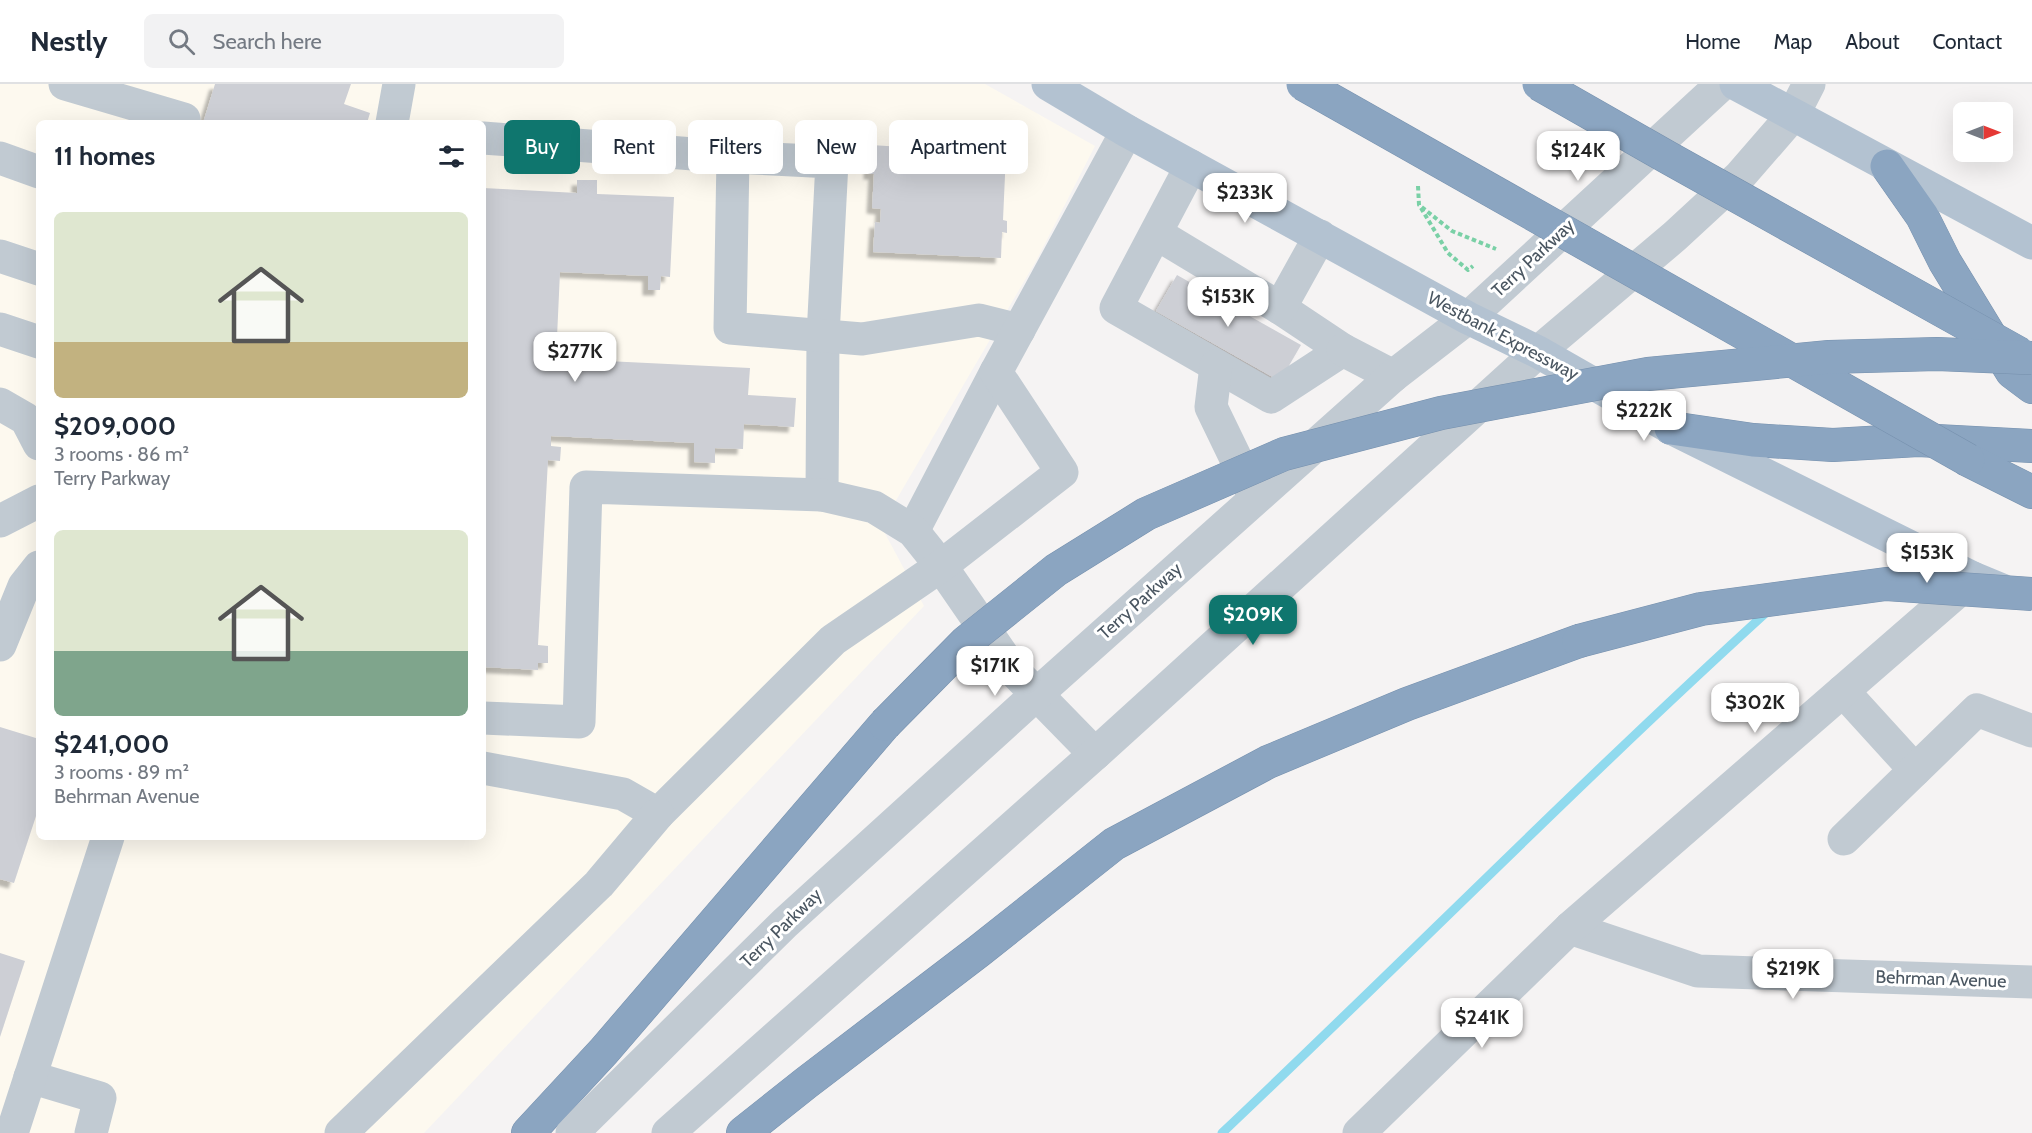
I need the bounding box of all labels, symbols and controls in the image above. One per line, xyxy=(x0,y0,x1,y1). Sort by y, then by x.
search box xyxy=(144,14,564,68)
text: Nestly xyxy=(30,24,108,58)
icon: search xyxy=(165,25,198,58)
text: Search here xyxy=(213,28,322,55)
text: Home xyxy=(1685,29,1741,54)
text: Map xyxy=(1774,29,1812,54)
text: About xyxy=(1845,29,1899,54)
text: Contact xyxy=(1932,29,2002,54)
north arrow xyxy=(1953,102,2013,162)
map controls xyxy=(1953,102,2013,162)
chip: Buy xyxy=(504,120,580,174)
chip: Rent xyxy=(592,120,676,174)
chip: Filters xyxy=(688,120,783,174)
chip: New xyxy=(795,120,877,174)
chip: Apartment xyxy=(889,120,1028,174)
pin: $124K xyxy=(1536,131,1620,182)
text: $124K xyxy=(1551,138,1605,162)
text: 11 homes xyxy=(54,140,155,172)
icon: filters xyxy=(435,140,468,173)
pin: $233K xyxy=(1203,173,1287,224)
text: $233K xyxy=(1217,180,1273,204)
street label: Terry Parkway xyxy=(1487,214,1579,302)
icon: home xyxy=(207,251,315,359)
pin: $153K xyxy=(1186,277,1270,328)
text: $153K xyxy=(1201,284,1255,308)
street label: Westbank Expressway xyxy=(1424,287,1582,385)
pin: $277K xyxy=(533,332,617,383)
text: $277K xyxy=(547,339,603,363)
pin: $222K xyxy=(1602,391,1686,442)
text: $222K xyxy=(1616,398,1672,422)
text: $209,000 xyxy=(54,410,176,442)
text: 3 rooms · 86 m² xyxy=(54,442,189,466)
text: Terry Parkway xyxy=(54,466,170,490)
pin: $153K xyxy=(1885,533,1969,584)
text: $153K xyxy=(1900,540,1954,564)
street label: Terry Parkway xyxy=(1094,558,1186,644)
icon: home xyxy=(207,569,315,677)
pin: $209K xyxy=(1211,595,1295,646)
text: $209K xyxy=(1223,602,1283,626)
pin: $171K xyxy=(953,646,1037,697)
text: $171K xyxy=(970,653,1020,677)
pin: $302K xyxy=(1713,683,1797,734)
text: $302K xyxy=(1725,690,1785,714)
text: $241,000 xyxy=(54,728,169,760)
text: 3 rooms · 89 m² xyxy=(54,760,189,784)
text: Behrman Avenue xyxy=(54,784,200,808)
street label: Terry Parkway xyxy=(736,884,826,972)
pin: $219K xyxy=(1751,949,1835,1000)
text: $219K xyxy=(1766,956,1820,980)
street label: Behrman Avenue xyxy=(1875,966,2007,992)
pin: $241K xyxy=(1440,998,1524,1049)
text: $241K xyxy=(1455,1005,1509,1029)

